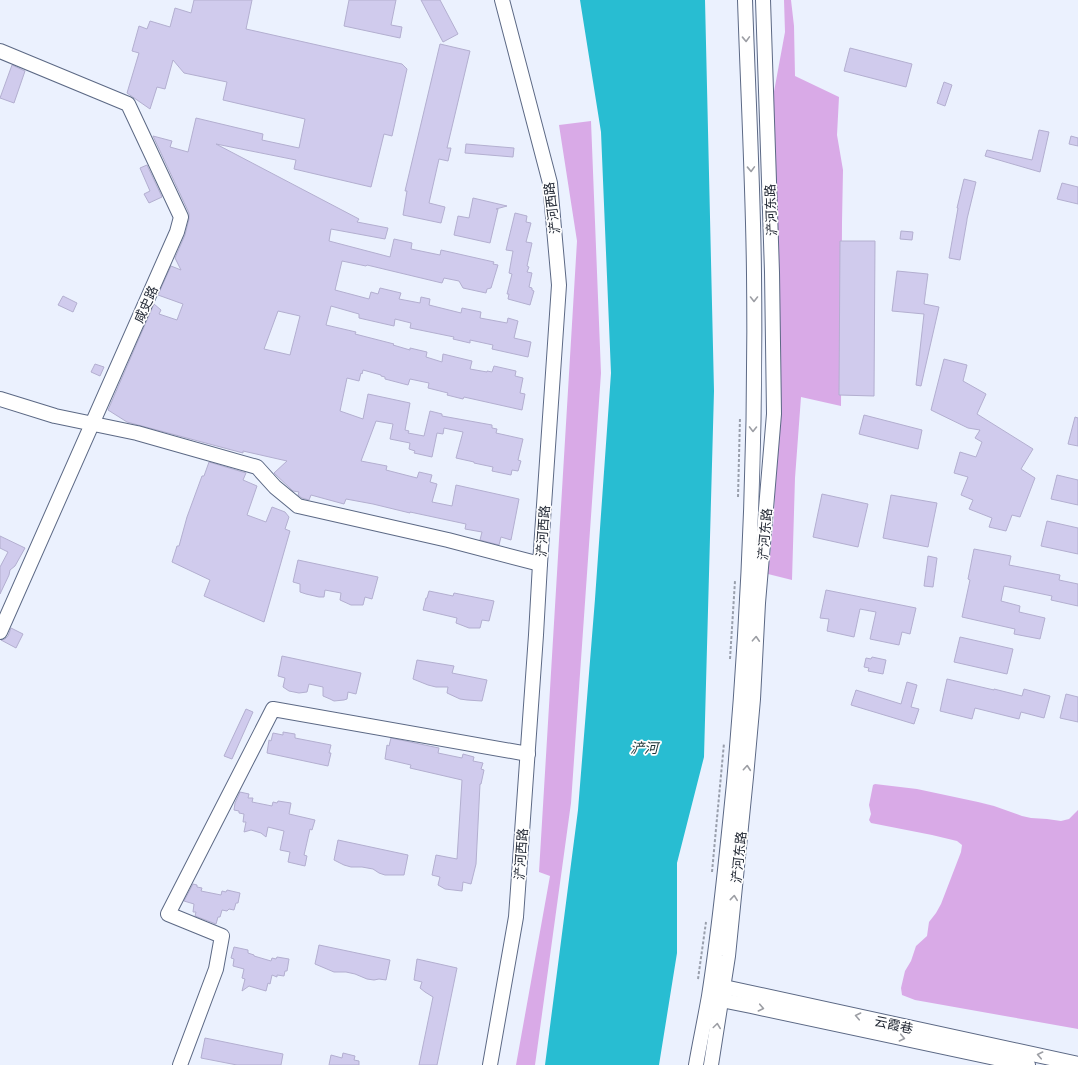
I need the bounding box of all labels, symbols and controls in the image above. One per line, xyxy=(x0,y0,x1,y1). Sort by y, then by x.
one-way arrow xyxy=(742,36,750,42)
one-way arrow xyxy=(747,166,755,172)
street label: 浐河西路 xyxy=(538,181,564,235)
street label: 浐河东路 xyxy=(760,184,780,236)
street label: 咸史路 xyxy=(128,282,162,326)
one-way arrow xyxy=(750,296,758,302)
one-way arrow xyxy=(749,426,757,432)
street label: 浐河西路 xyxy=(531,504,553,558)
street label: 浐河东路 xyxy=(752,507,776,561)
one-way arrow xyxy=(752,636,761,642)
water label: 浐河 xyxy=(630,737,661,757)
one-way arrow xyxy=(742,765,751,771)
street label: 浐河西路 xyxy=(509,827,531,881)
street label: 浐河东路 xyxy=(726,830,750,884)
one-way arrow xyxy=(729,895,738,901)
one-way arrow xyxy=(758,1003,764,1011)
street label: 云霞巷 xyxy=(873,1011,915,1037)
one-way arrow xyxy=(855,1013,861,1021)
one-way arrow xyxy=(712,1023,721,1029)
one-way arrow xyxy=(899,1033,905,1042)
one-way arrow xyxy=(1037,1052,1043,1060)

